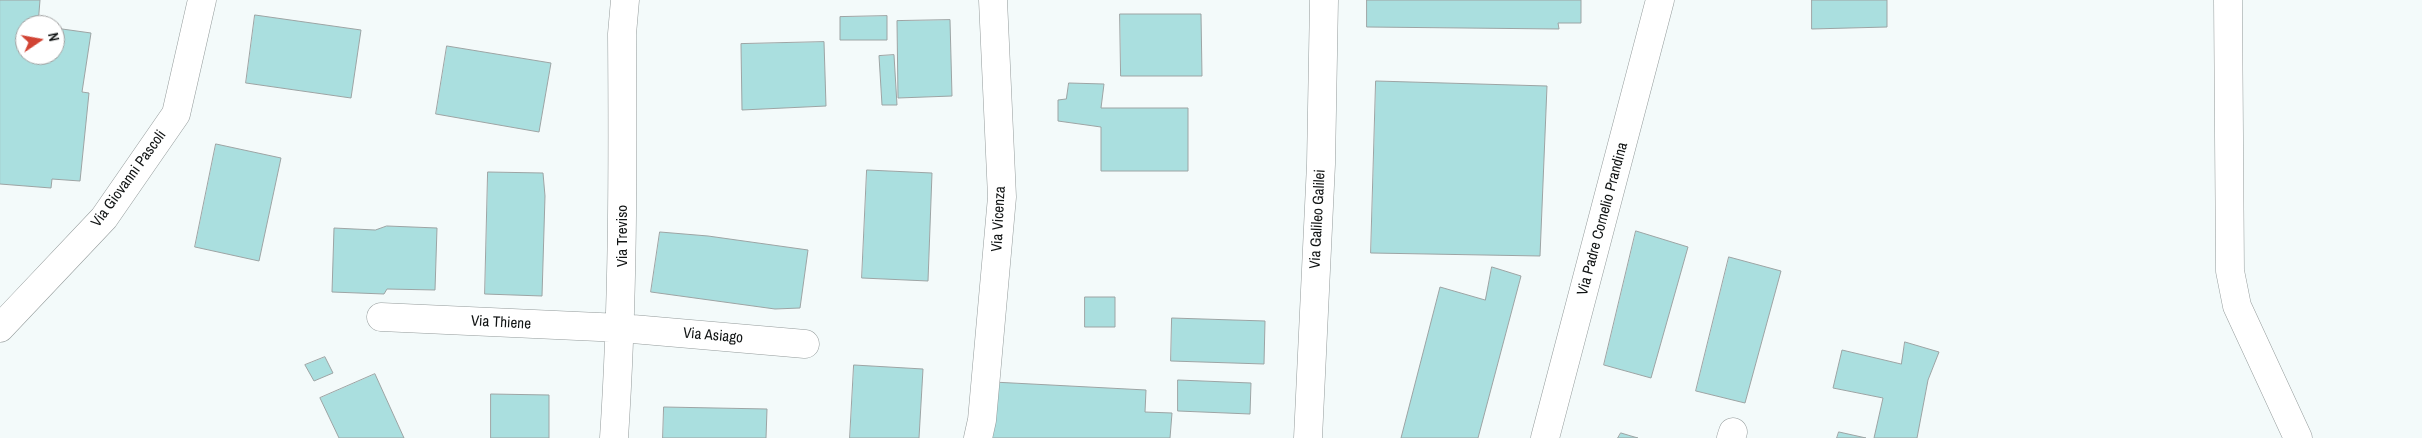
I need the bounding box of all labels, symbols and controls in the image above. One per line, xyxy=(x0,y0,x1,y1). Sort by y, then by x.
north arrow xyxy=(15,15,65,65)
text: N xyxy=(44,31,63,43)
street label: Via Giovanni Pascoli xyxy=(88,127,170,231)
street label: Via Padre Cornelio Prandina xyxy=(1574,140,1632,298)
street label: Via Galileo Galilei xyxy=(1306,169,1330,269)
street label: Via Vicenza xyxy=(988,186,1010,252)
street label: Via Treviso xyxy=(614,205,632,267)
street label: Via Thiene xyxy=(471,312,531,334)
street label: Via Asiago xyxy=(682,324,744,348)

